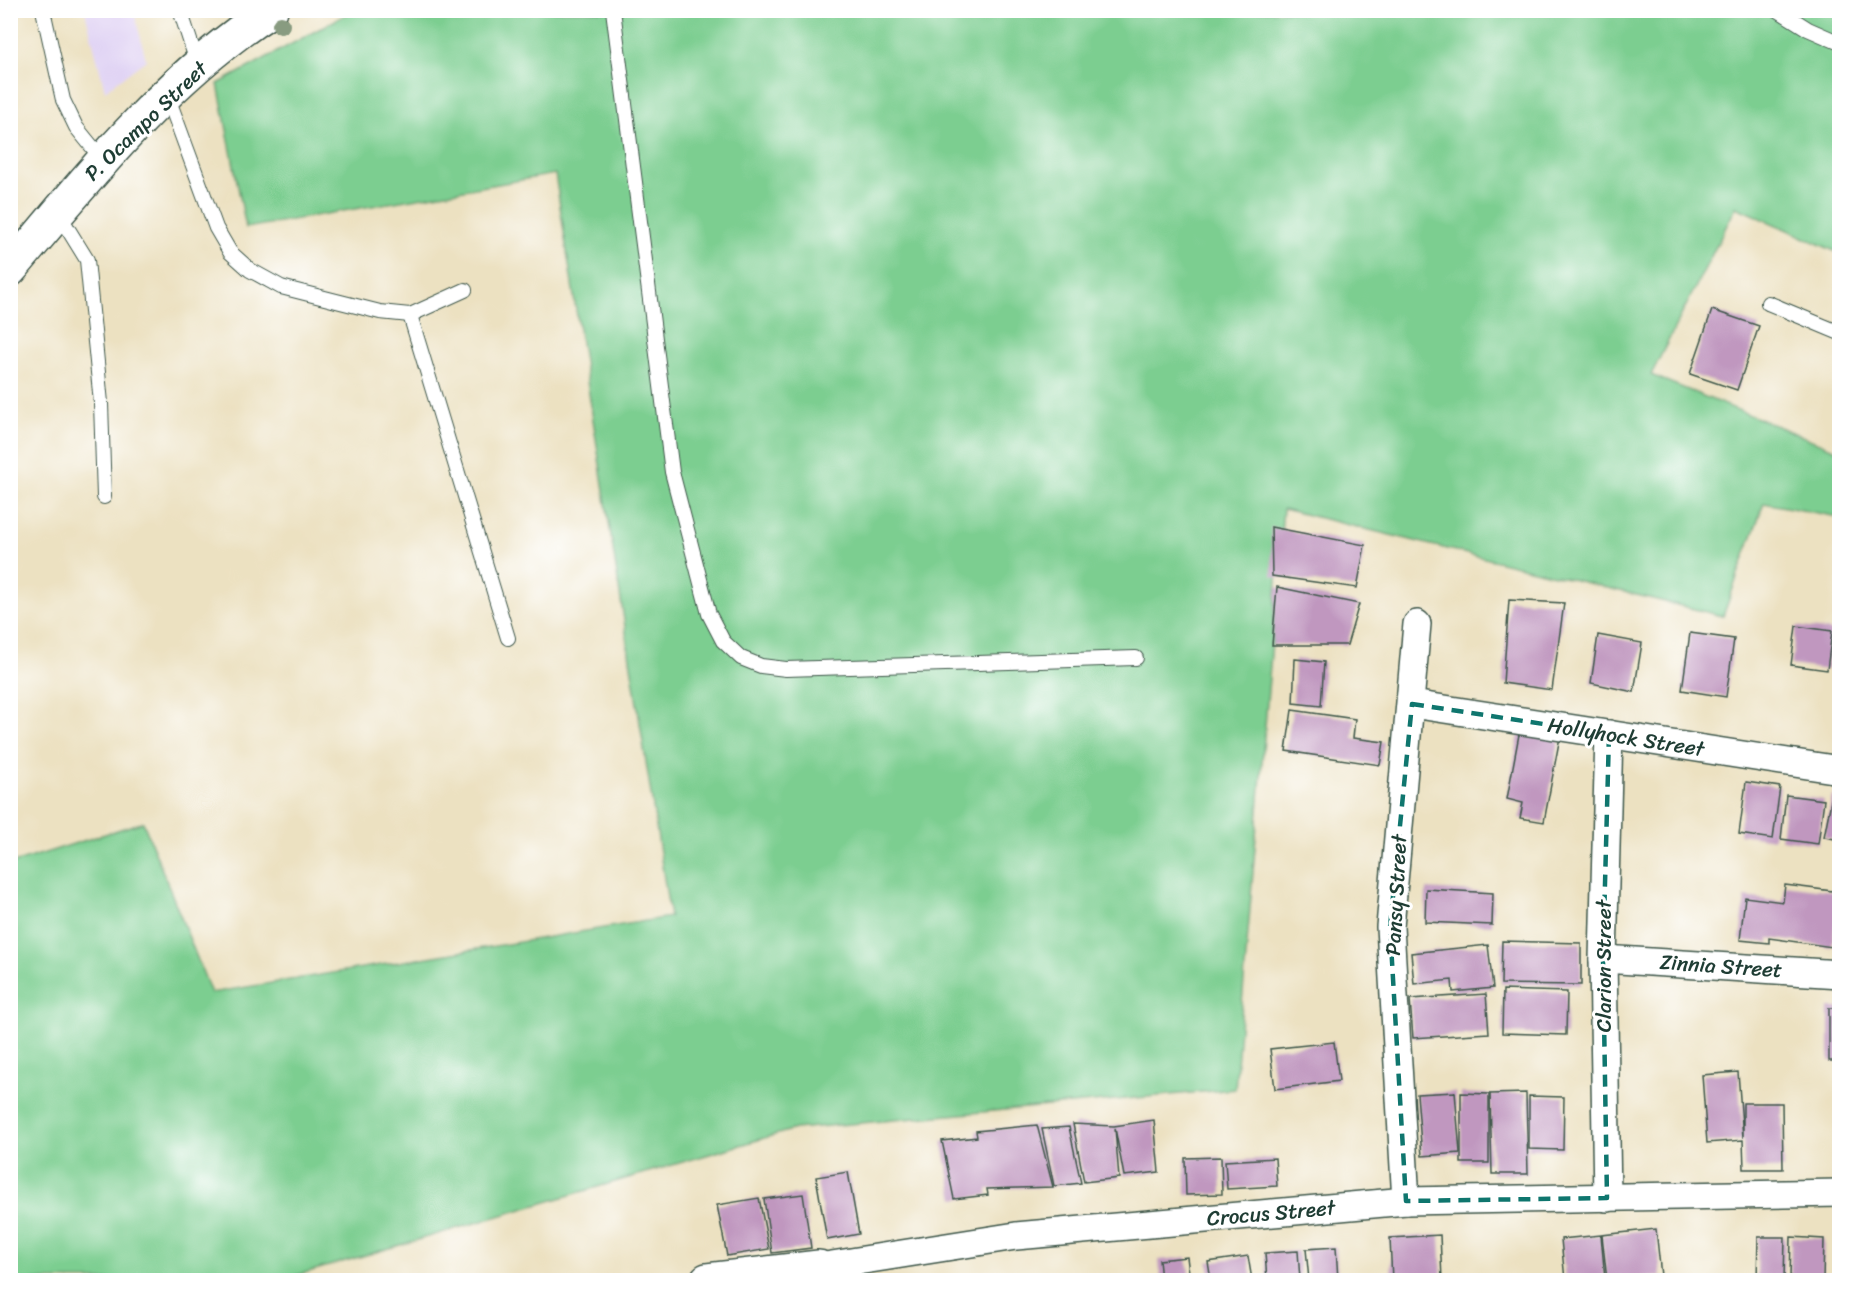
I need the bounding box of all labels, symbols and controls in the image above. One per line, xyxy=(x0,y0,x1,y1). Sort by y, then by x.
street label: P. Ocampo Street xyxy=(75,50,218,191)
street label: Hollyhock Street xyxy=(1545,706,1709,768)
street label: Pansy Street xyxy=(1374,832,1418,957)
street label: Clarion Street xyxy=(1585,898,1623,1032)
street label: Zinnia Street xyxy=(1658,943,1784,989)
street label: Crocus Street xyxy=(1205,1188,1338,1238)

